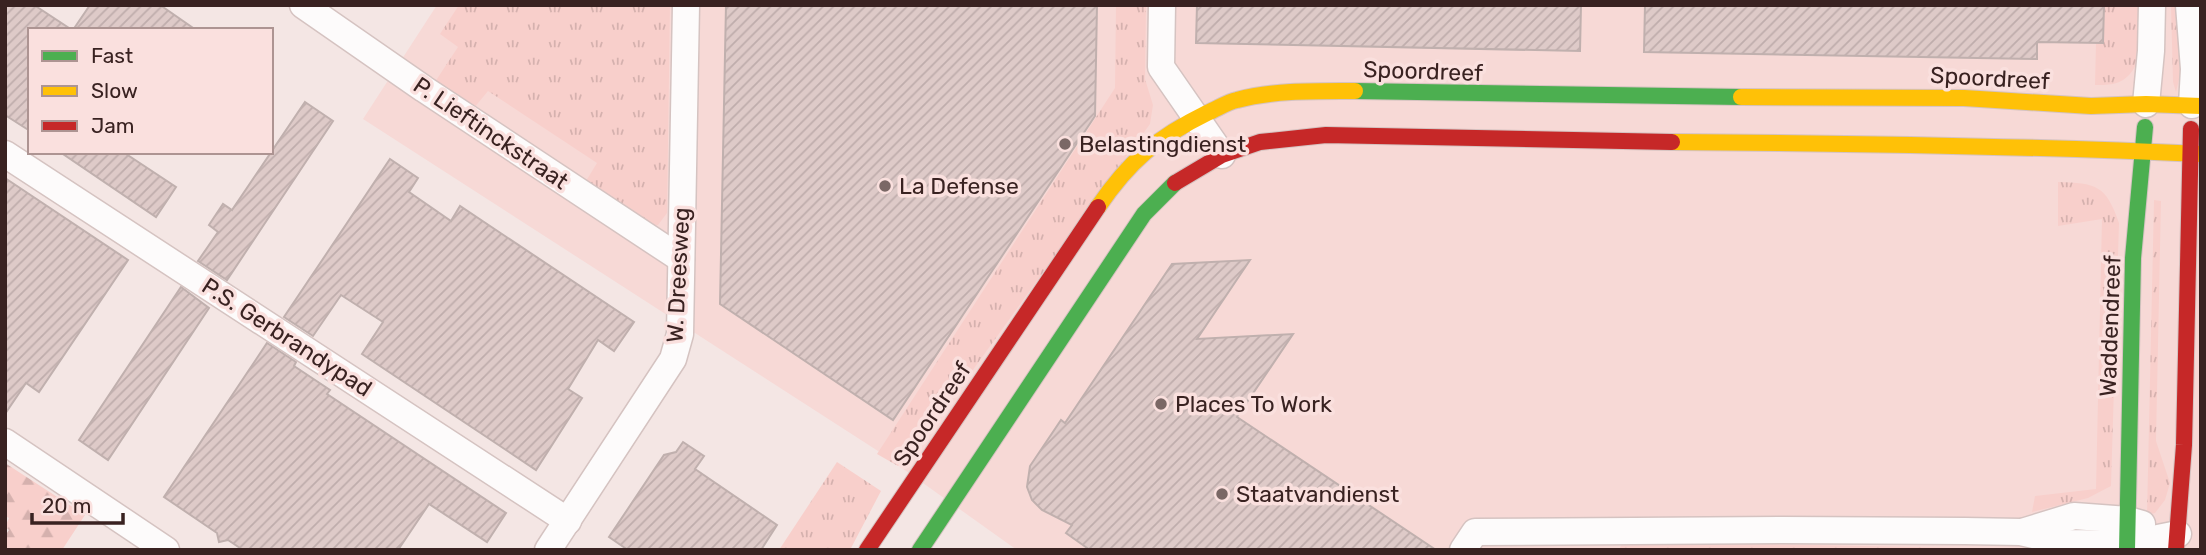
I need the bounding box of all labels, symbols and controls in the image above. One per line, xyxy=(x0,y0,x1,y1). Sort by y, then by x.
legend xyxy=(28,28,273,154)
text: Fast xyxy=(91,43,133,68)
street label: Spoordreef xyxy=(1363,55,1483,87)
street label: Spoordreef xyxy=(1930,61,2051,95)
street label: P. Lieftinckstraat xyxy=(408,71,574,195)
text: Slow xyxy=(91,78,138,103)
text: Jam xyxy=(91,113,135,138)
place label: Belastingdienst xyxy=(1079,130,1246,158)
marker: Belastingdienst xyxy=(1057,136,1073,152)
place label: La Defense xyxy=(899,172,1019,200)
marker: La Defense xyxy=(877,178,893,194)
street label: W. Dreesweg xyxy=(660,207,696,343)
street label: Waddendreef xyxy=(2094,255,2126,397)
street label: P.S. Gerbrandypad xyxy=(197,272,377,402)
street label: Spoordreef xyxy=(887,356,977,471)
place label: Places To Work xyxy=(1175,390,1332,418)
marker: Places To Work xyxy=(1153,396,1169,412)
place label: Staatvandienst xyxy=(1236,480,1399,508)
scale bar xyxy=(32,482,122,526)
marker: Staatvandienst xyxy=(1214,486,1230,502)
text: 20 m xyxy=(42,493,91,518)

